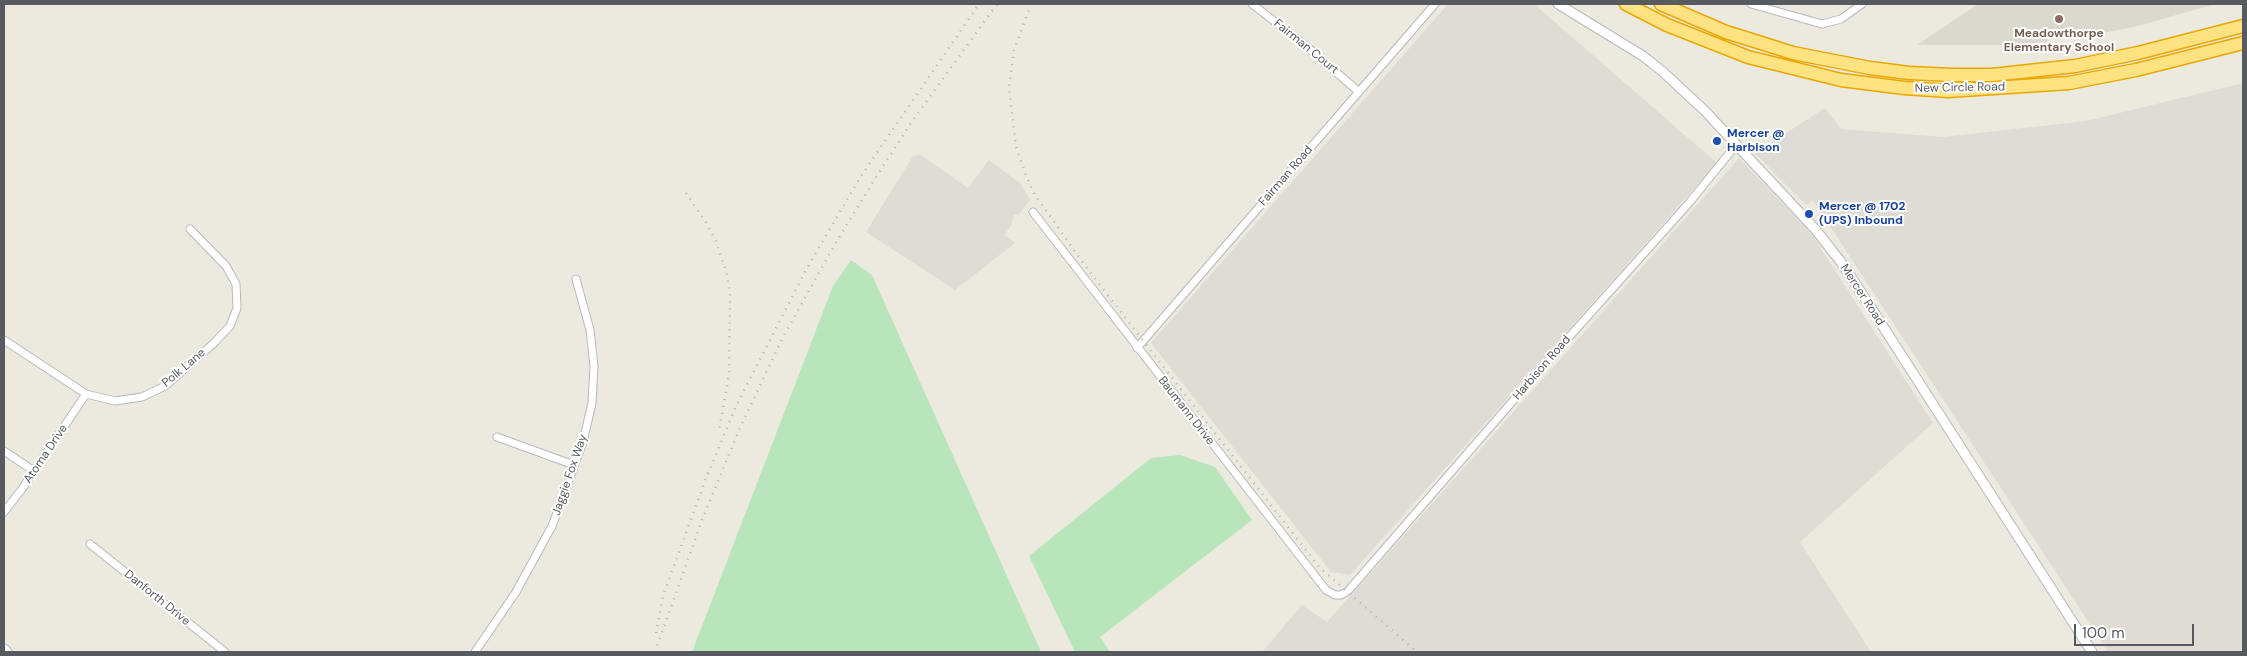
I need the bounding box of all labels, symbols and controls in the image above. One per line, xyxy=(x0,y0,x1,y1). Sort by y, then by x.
marker: Meadowthorpe Elementary School xyxy=(2053,13,2065,25)
street label: Fairman Court xyxy=(1271,17,1341,77)
place label: Meadowthorpe Elementary School xyxy=(2004,27,2114,55)
street label: New Circle Road xyxy=(1915,80,2005,96)
place label: Mercer @ Harbison xyxy=(1727,127,1784,155)
marker: Mercer @ Harbison xyxy=(1711,135,1723,147)
street label: Fairman Road xyxy=(1256,143,1316,209)
place label: Mercer @ 1702 (UPS) Inbound xyxy=(1819,200,1905,228)
marker: Mercer @ 1702 (UPS) Inbound xyxy=(1803,208,1815,220)
street label: Mercer Road xyxy=(1837,262,1887,328)
street label: Harbison Road xyxy=(1510,333,1574,403)
street label: Polk Lane xyxy=(159,346,209,390)
street label: Baumann Drive xyxy=(1155,374,1217,448)
street label: Atoma Drive xyxy=(21,422,71,486)
street label: Jaggie Fox Way xyxy=(549,432,591,518)
street label: Danforth Drive xyxy=(121,567,193,629)
scale bar xyxy=(2077,614,2197,646)
text: 100 m xyxy=(2082,623,2125,643)

